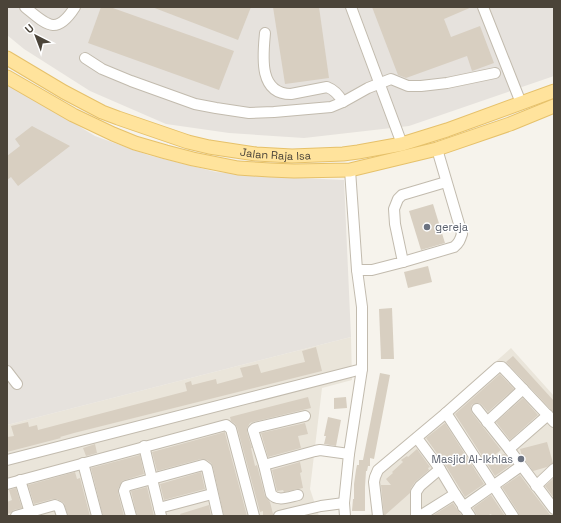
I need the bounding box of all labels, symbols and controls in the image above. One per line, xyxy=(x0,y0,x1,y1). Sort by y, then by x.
north arrow xyxy=(16,16,56,56)
text: U xyxy=(22,21,37,36)
street label: Jalan Raja Isa xyxy=(239,145,312,163)
place label: gereja xyxy=(435,220,469,234)
marker: gereja xyxy=(422,222,432,232)
place label: Masjid Al-Ikhlas xyxy=(431,452,513,466)
marker: Masjid Al-Ikhlas xyxy=(516,454,526,464)

